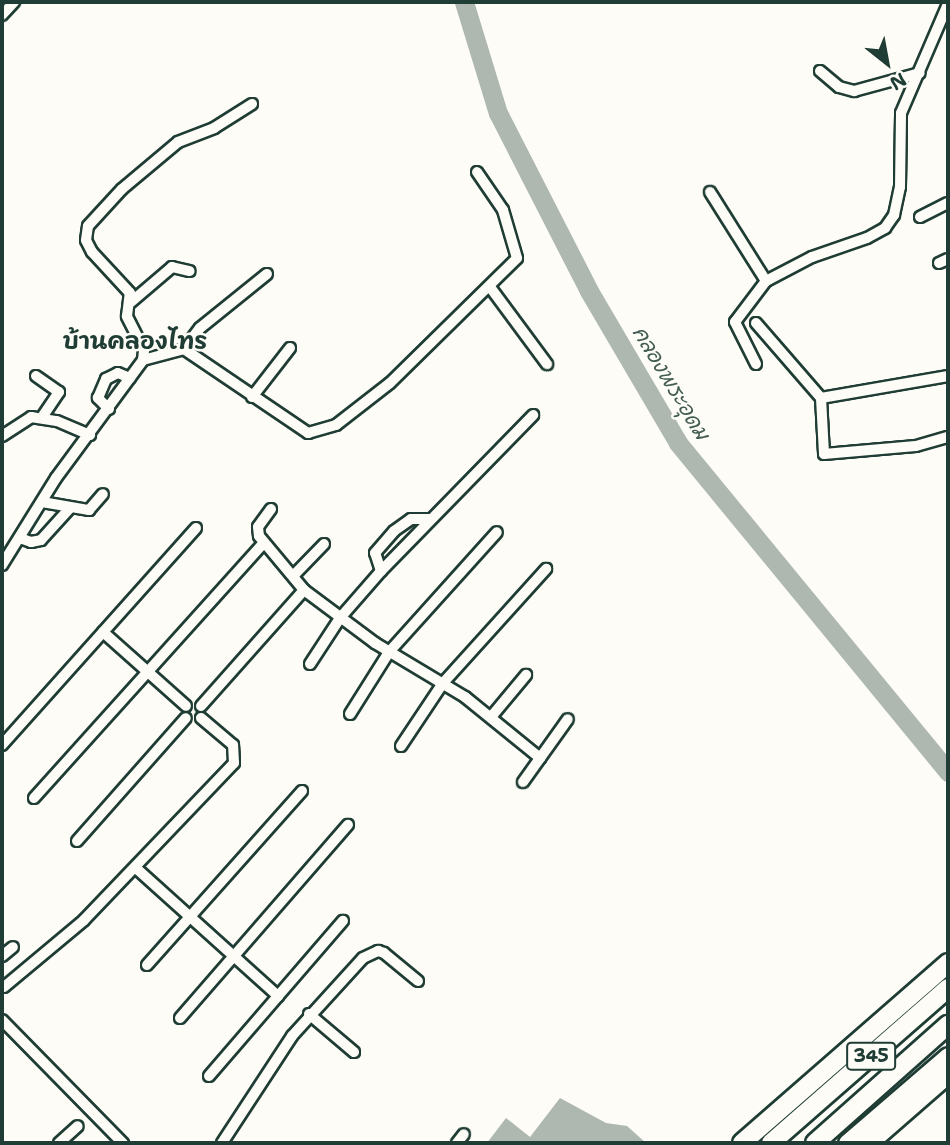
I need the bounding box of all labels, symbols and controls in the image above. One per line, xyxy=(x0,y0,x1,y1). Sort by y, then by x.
north arrow xyxy=(852,28,922,98)
text: N xyxy=(885,67,911,96)
water label: คลองพระอุดม xyxy=(627,321,715,445)
district label: บ้านคลองไทร xyxy=(63,327,207,355)
road number: 345 xyxy=(845,1042,897,1070)

